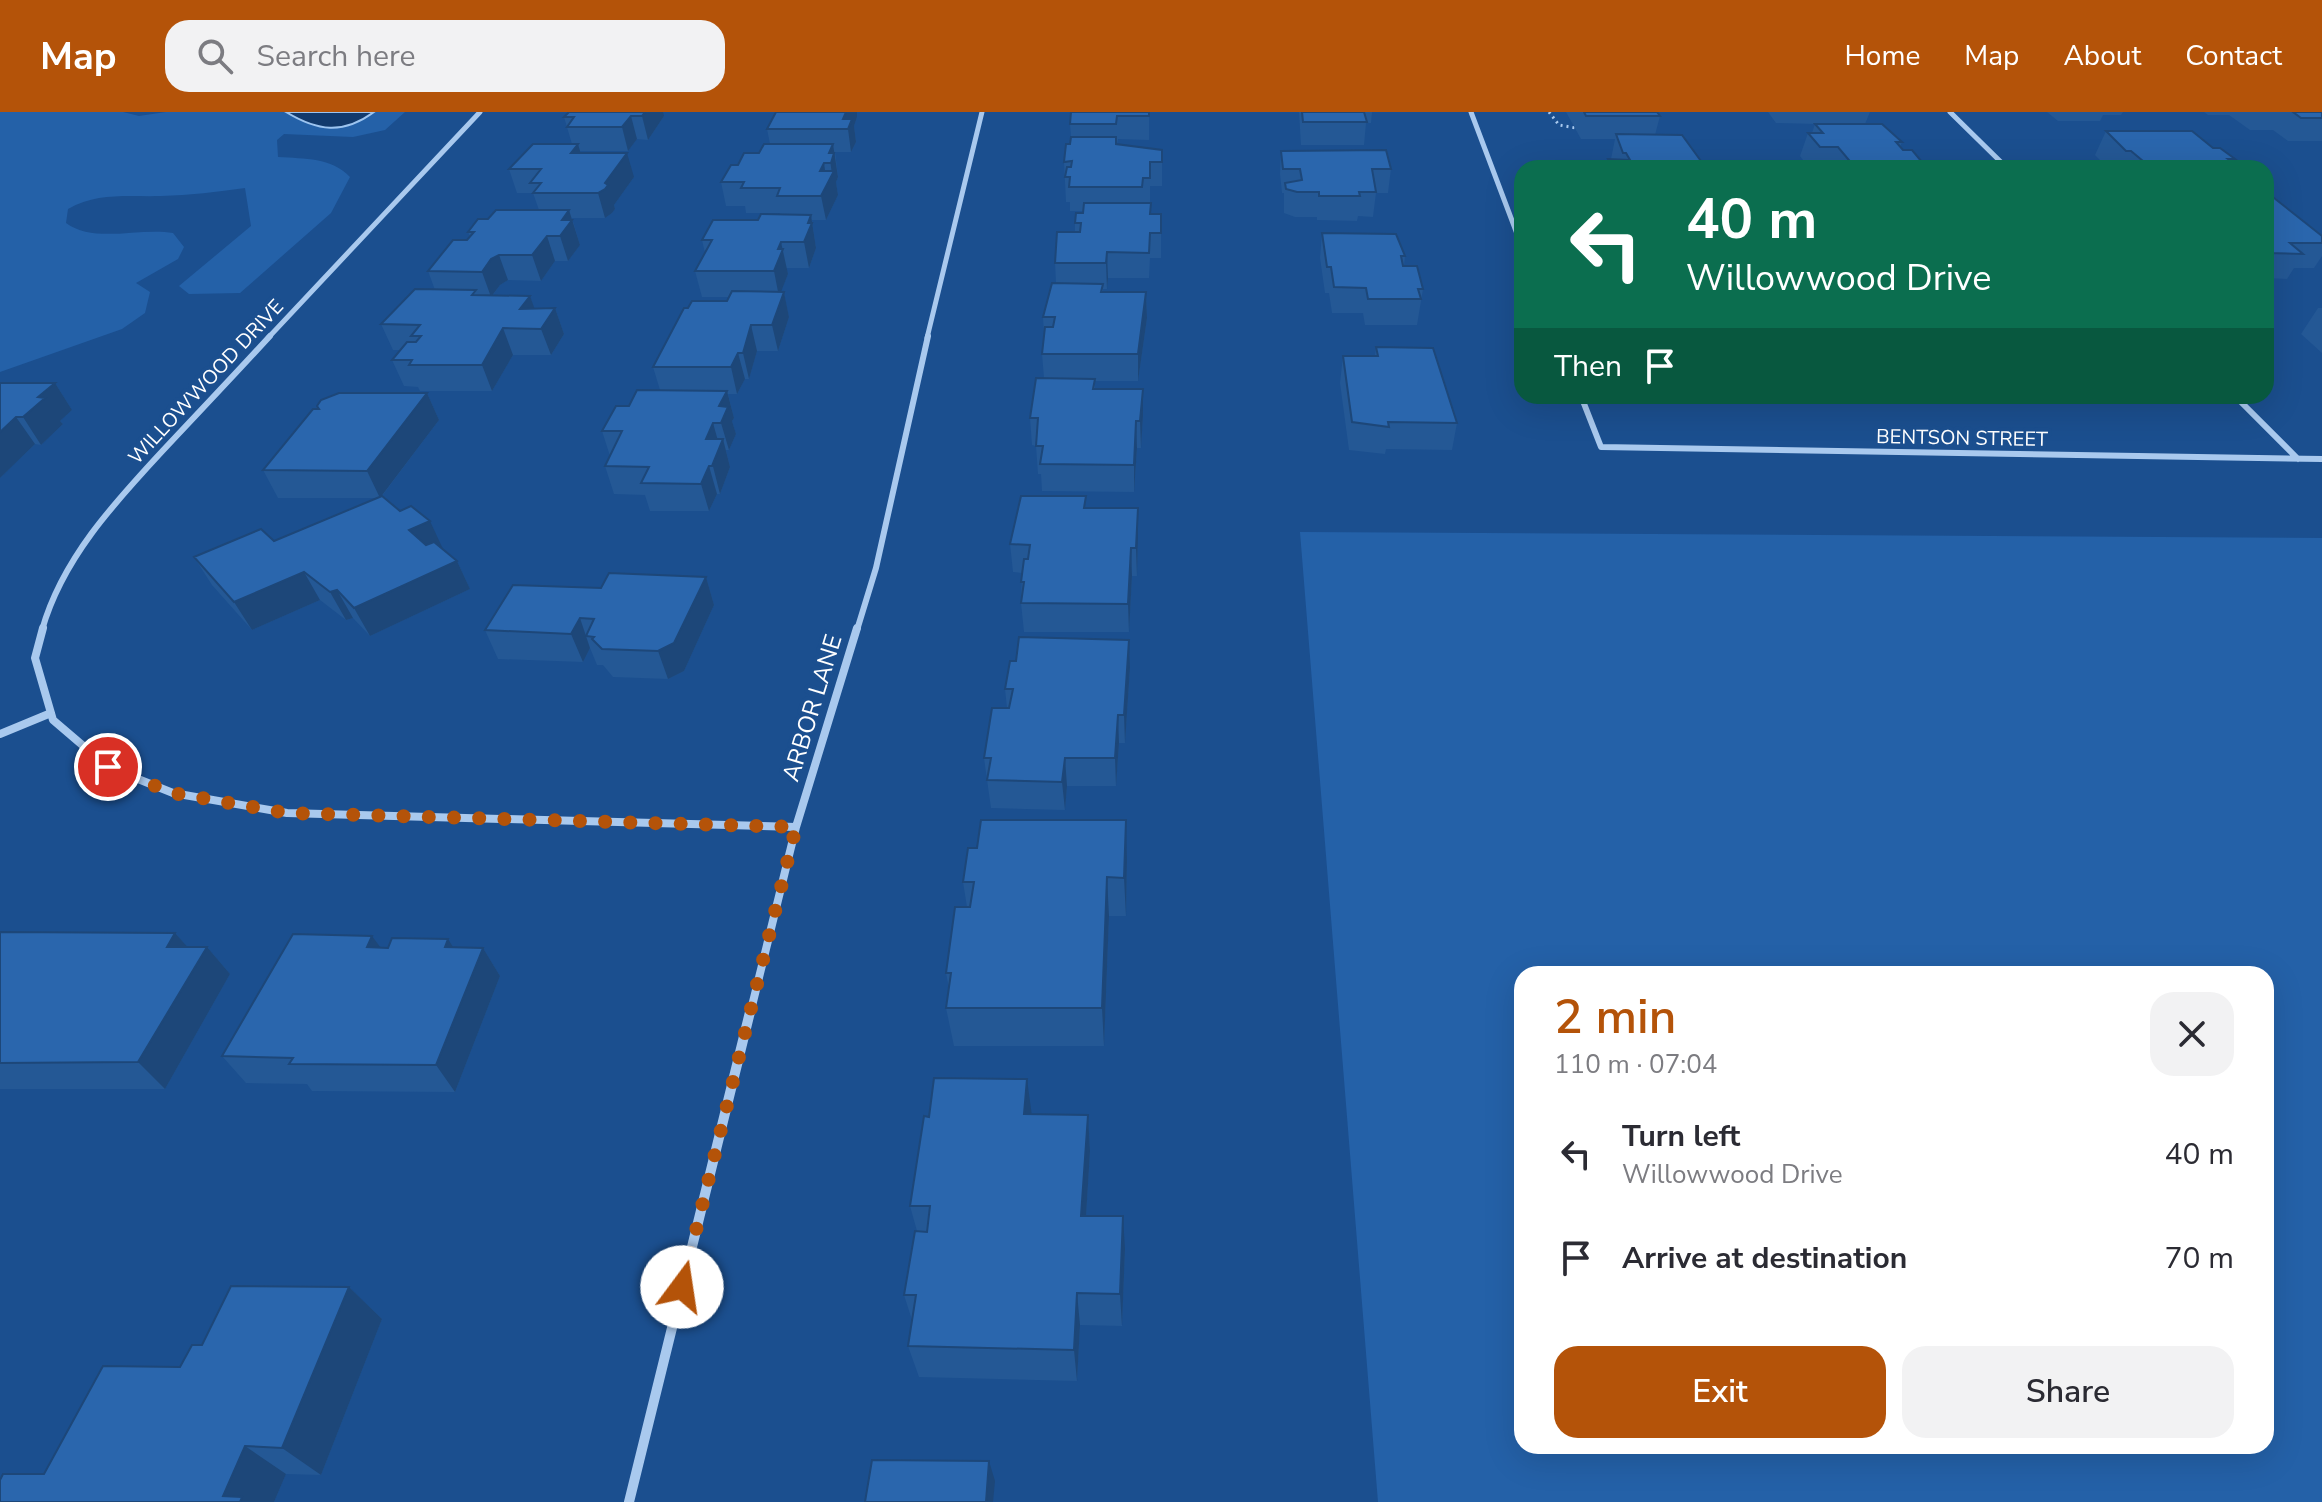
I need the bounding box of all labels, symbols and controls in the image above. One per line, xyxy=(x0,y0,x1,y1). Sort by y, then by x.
search box xyxy=(165,20,725,92)
text: Map xyxy=(40,31,117,82)
icon: search xyxy=(193,34,237,78)
text: Search here xyxy=(257,36,416,77)
text: Home xyxy=(1845,37,1920,75)
text: Map xyxy=(1964,37,2019,75)
text: About xyxy=(2063,37,2141,75)
text: Contact xyxy=(2185,37,2282,75)
text: 40 m xyxy=(1686,181,1817,258)
icon: left xyxy=(1554,192,1658,296)
text: Willowwood Drive xyxy=(1686,254,1992,303)
street label: WILLOWWOOD DRIVE xyxy=(122,294,290,470)
icon: arrive xyxy=(1638,344,1682,388)
text: Then xyxy=(1554,346,1622,387)
street label: BENTSON STREET xyxy=(1876,423,2048,453)
street label: ARBOR LANE xyxy=(774,631,850,785)
pin xyxy=(74,733,142,801)
icon: arrive xyxy=(86,745,130,789)
text: 2 min xyxy=(1554,984,1676,1050)
button: close xyxy=(2150,992,2234,1076)
text: 110 m · 07:04 xyxy=(1554,1047,1717,1082)
text: Turn left xyxy=(1622,1116,1740,1157)
icon: left xyxy=(1554,1132,1598,1176)
text: 40 m xyxy=(2165,1134,2234,1175)
text: Willowwood Drive xyxy=(1622,1157,1843,1192)
icon: arrive xyxy=(1554,1236,1598,1280)
text: Arrive at destination xyxy=(1622,1238,1907,1279)
text: 70 m xyxy=(2165,1238,2234,1279)
position arrow xyxy=(640,1245,724,1329)
button: Exit xyxy=(1554,1346,1886,1438)
button: Share xyxy=(1902,1346,2234,1438)

